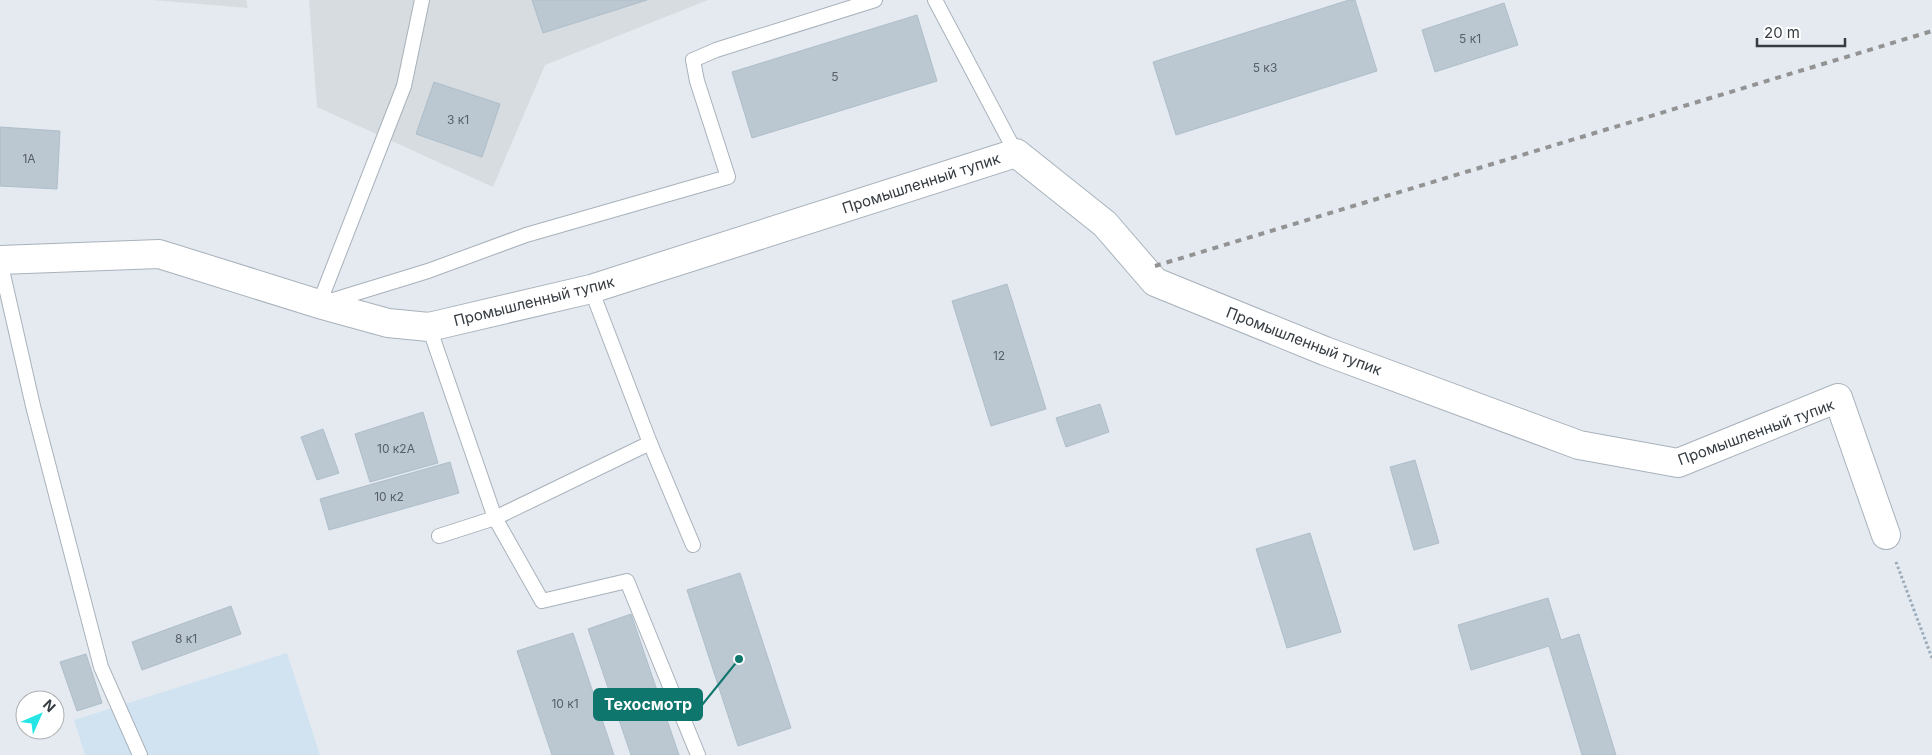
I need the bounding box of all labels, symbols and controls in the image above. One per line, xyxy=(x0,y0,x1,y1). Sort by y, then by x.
scale bar xyxy=(1757,15,1844,47)
text: 20 m xyxy=(1764,23,1800,42)
house number: 5 к1 xyxy=(1459,31,1481,46)
house number: 5 к3 xyxy=(1253,60,1277,75)
house number: 5 xyxy=(831,69,839,84)
house number: 3 к1 xyxy=(447,112,469,127)
street label: Промышленный тупик xyxy=(840,148,1002,218)
house number: 1А xyxy=(22,151,36,166)
street label: Промышленный тупик xyxy=(452,272,616,330)
street label: Промышленный тупик xyxy=(1224,303,1384,379)
house number: 12 xyxy=(993,348,1005,363)
street label: Промышленный тупик xyxy=(1675,395,1837,469)
house number: 10 к2А xyxy=(377,441,415,456)
house number: 10 к2 xyxy=(374,489,404,504)
house number: 8 к1 xyxy=(175,631,197,646)
callout: Техосмотр xyxy=(594,689,702,720)
north arrow xyxy=(15,690,65,740)
text: Техосмотр xyxy=(604,694,692,714)
text: N xyxy=(40,696,59,715)
house number: 10 к1 xyxy=(551,696,579,711)

